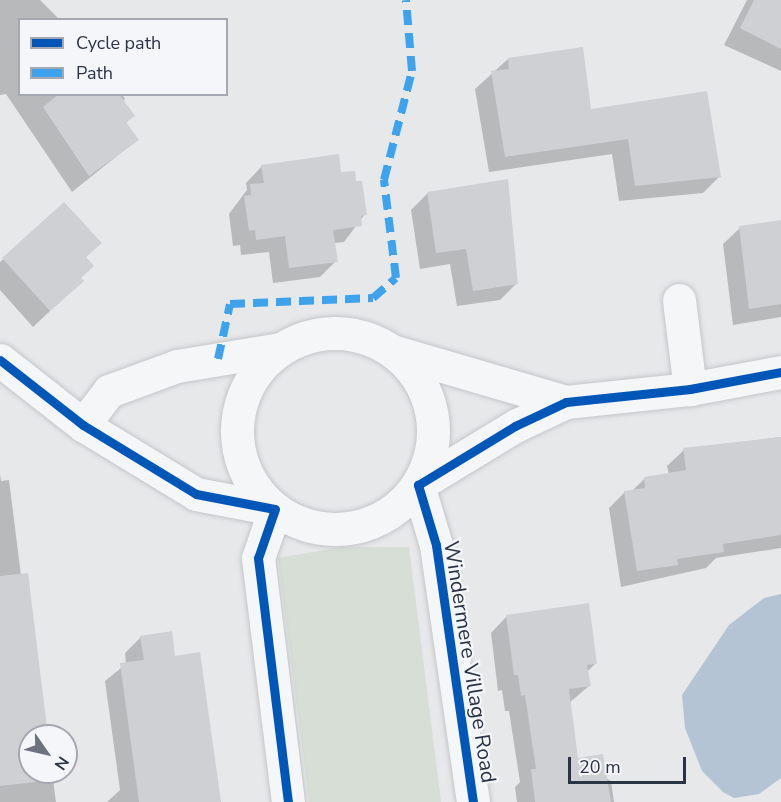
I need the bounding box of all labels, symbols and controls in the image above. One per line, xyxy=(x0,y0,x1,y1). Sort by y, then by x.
legend xyxy=(18,18,228,96)
text: Cycle path xyxy=(76,31,161,55)
text: Path xyxy=(76,61,113,85)
street label: Windermere Village Road xyxy=(438,539,502,785)
north arrow xyxy=(18,724,78,784)
scale bar xyxy=(571,745,690,783)
text: N xyxy=(49,752,74,774)
text: 20 m xyxy=(579,755,621,779)

